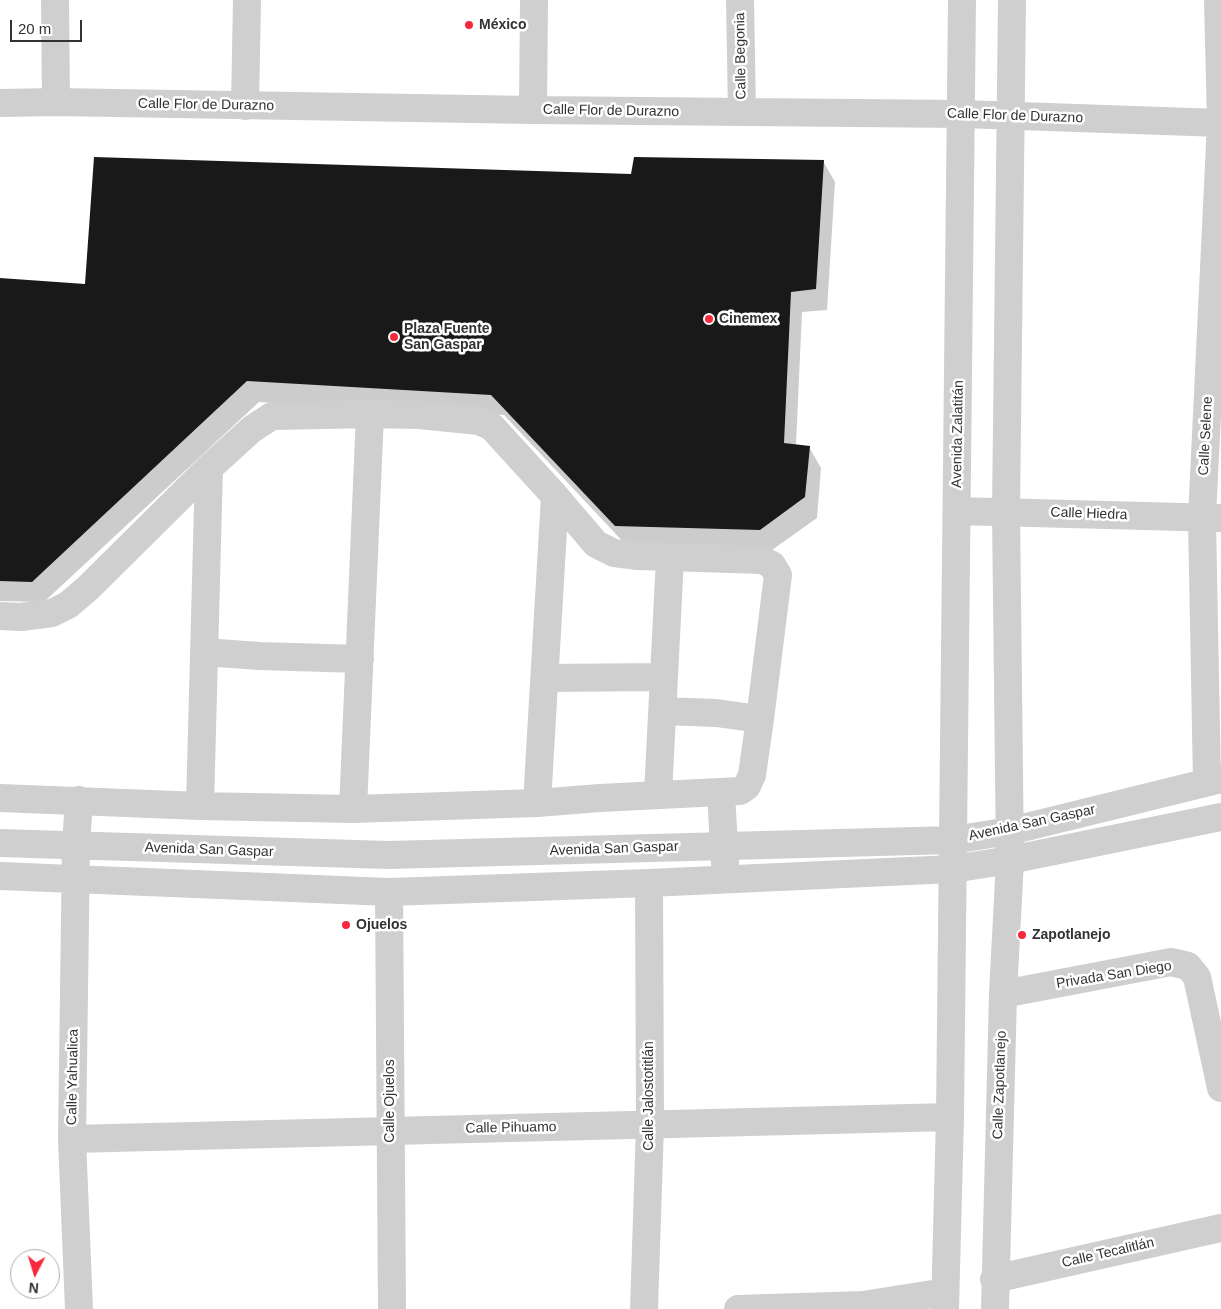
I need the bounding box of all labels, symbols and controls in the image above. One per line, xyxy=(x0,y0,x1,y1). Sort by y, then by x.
scale bar xyxy=(12,10,85,42)
street label: Calle Begonia xyxy=(732,12,750,100)
place label: México xyxy=(479,17,526,33)
marker: México xyxy=(463,19,475,31)
text: 20 m xyxy=(18,20,51,37)
street label: Calle Flor de Durazno xyxy=(138,95,274,115)
street label: Calle Flor de Durazno xyxy=(543,101,679,121)
street label: Calle Flor de Durazno xyxy=(947,105,1083,127)
place label: Cinemex xyxy=(719,311,777,327)
marker: Cinemex xyxy=(703,313,715,325)
place label: Plaza Fuente San Gaspar xyxy=(404,321,490,354)
marker: Plaza Fuente San Gaspar xyxy=(388,331,400,343)
street label: Avenida Zalatitán xyxy=(949,380,967,488)
street label: Calle Selene xyxy=(1196,396,1216,476)
street label: Calle Hiedra xyxy=(1050,504,1128,524)
street label: Avenida San Gaspar xyxy=(967,801,1097,845)
street label: Avenida San Gaspar xyxy=(549,838,679,860)
street label: Avenida San Gaspar xyxy=(144,839,274,861)
place label: Ojuelos xyxy=(356,917,407,933)
marker: Ojuelos xyxy=(340,919,352,931)
place label: Zapotlanejo xyxy=(1032,927,1111,943)
marker: Zapotlanejo xyxy=(1016,929,1028,941)
street label: Privada San Diego xyxy=(1055,958,1173,992)
street label: Calle Yahualica xyxy=(64,1029,82,1125)
street label: Calle Zapotlanejo xyxy=(990,1030,1010,1140)
street label: Calle Jalostotitlán xyxy=(641,1041,657,1151)
street label: Calle Ojuelos xyxy=(382,1059,398,1143)
street label: Calle Pihuamo xyxy=(465,1119,557,1137)
street label: Calle Tecalitlán xyxy=(1060,1234,1156,1272)
north arrow xyxy=(10,1249,60,1299)
text: N xyxy=(28,1280,40,1296)

